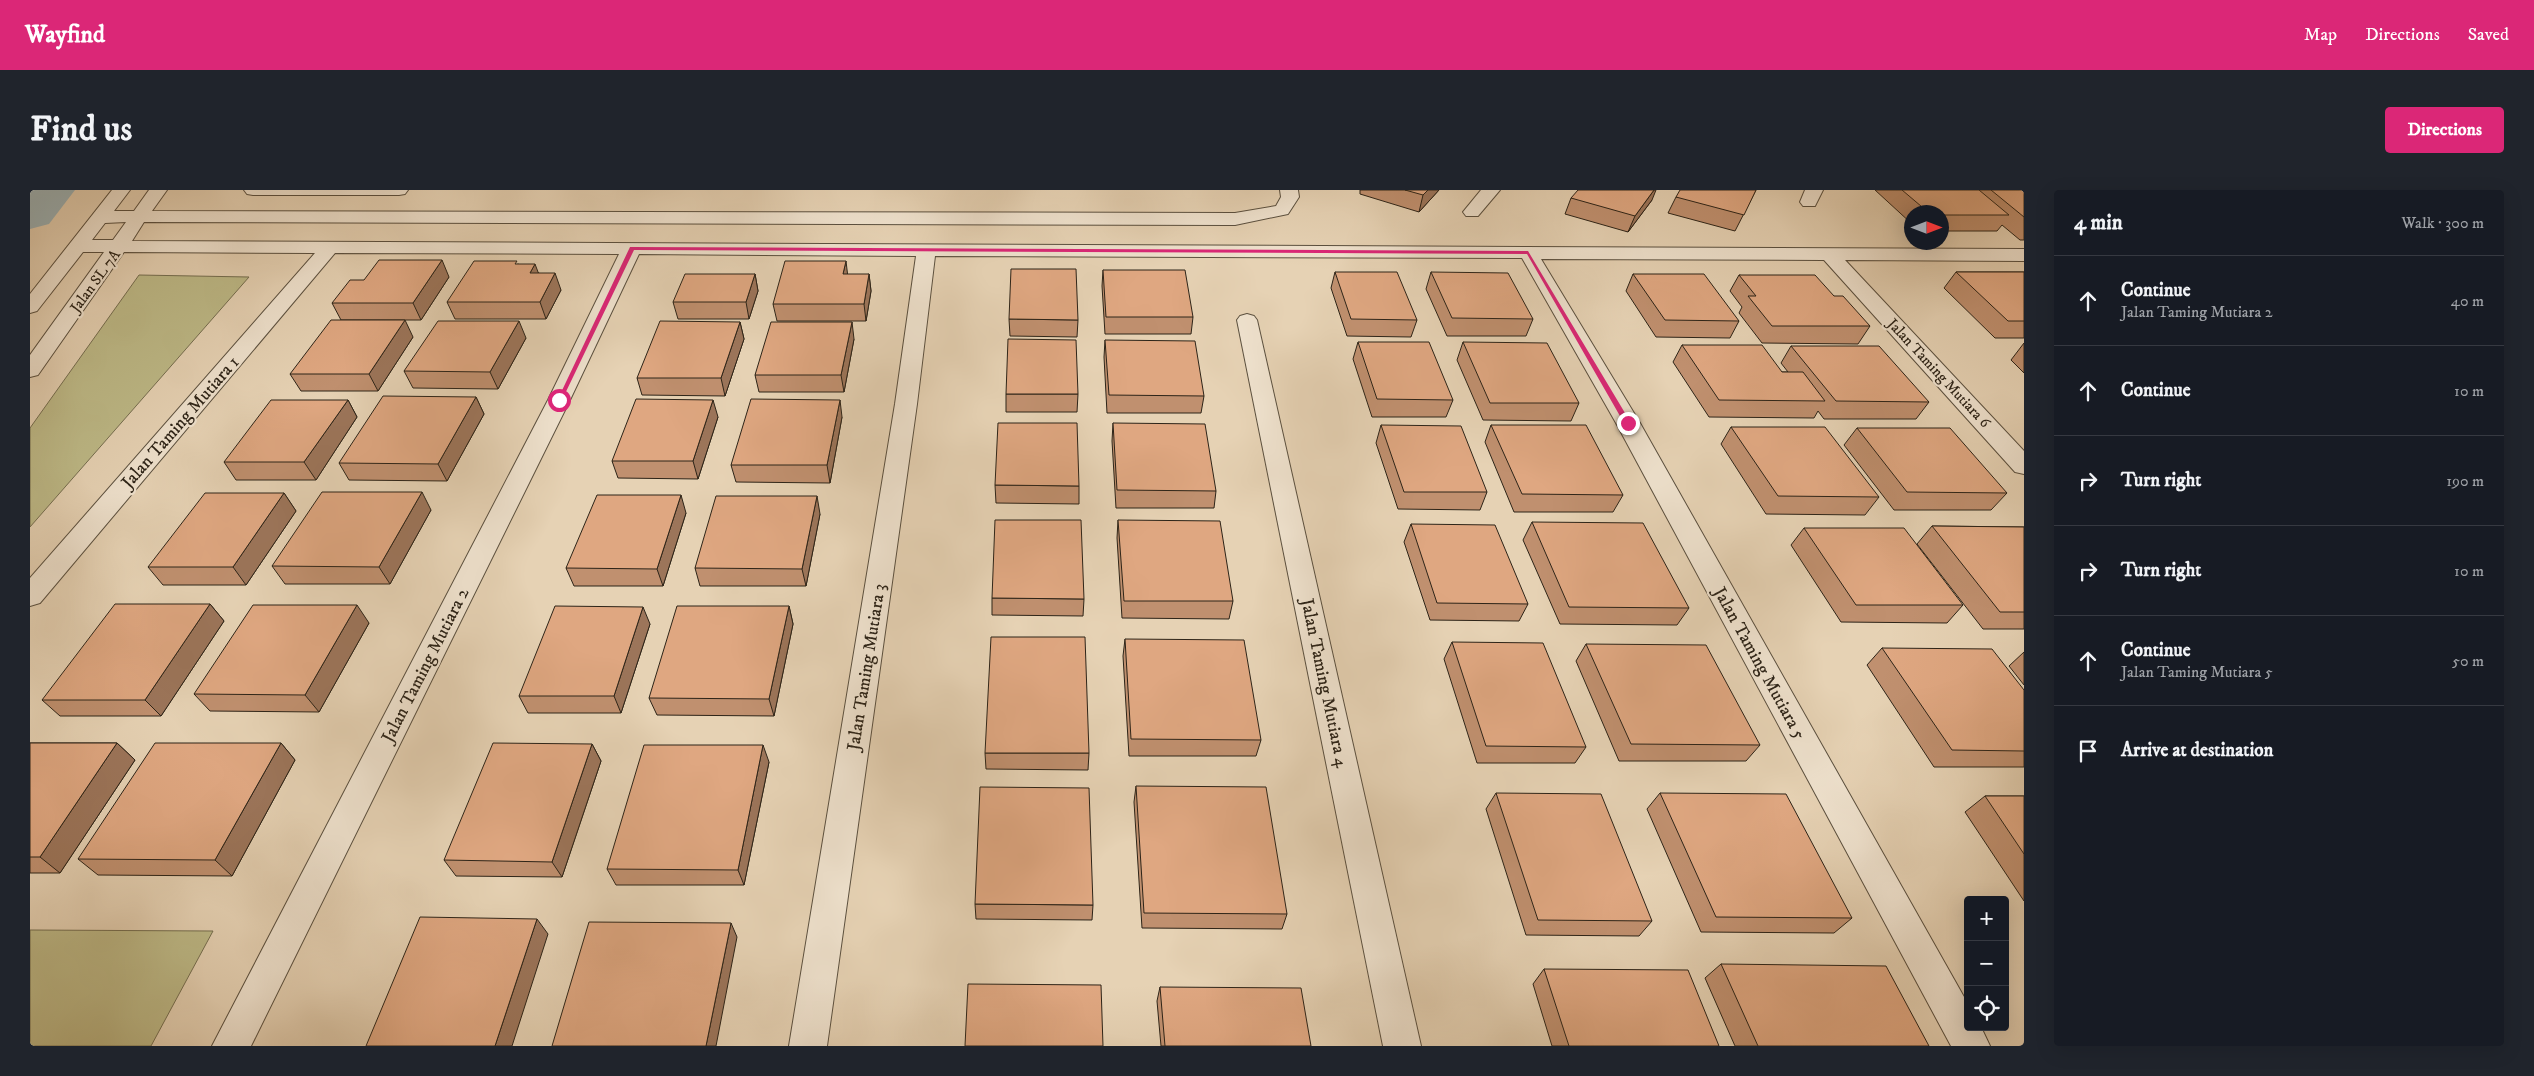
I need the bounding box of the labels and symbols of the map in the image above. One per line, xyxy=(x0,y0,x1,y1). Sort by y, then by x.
north arrow xyxy=(1904,205,1949,250)
street label: Jalan SL 7A xyxy=(65,246,125,318)
street label: Jalan Taming Mutiara 6 xyxy=(1882,313,1995,433)
street label: Jalan Taming Mutiara 1 xyxy=(116,352,244,495)
route start xyxy=(548,389,571,412)
route end xyxy=(1617,412,1640,435)
street label: Jalan Taming Mutiara 3 xyxy=(843,582,891,754)
street label: Jalan Taming Mutiara 5 xyxy=(1707,582,1810,744)
street label: Jalan Taming Mutiara 2 xyxy=(376,584,474,748)
street label: Jalan Taming Mutiara 4 xyxy=(1295,595,1353,770)

